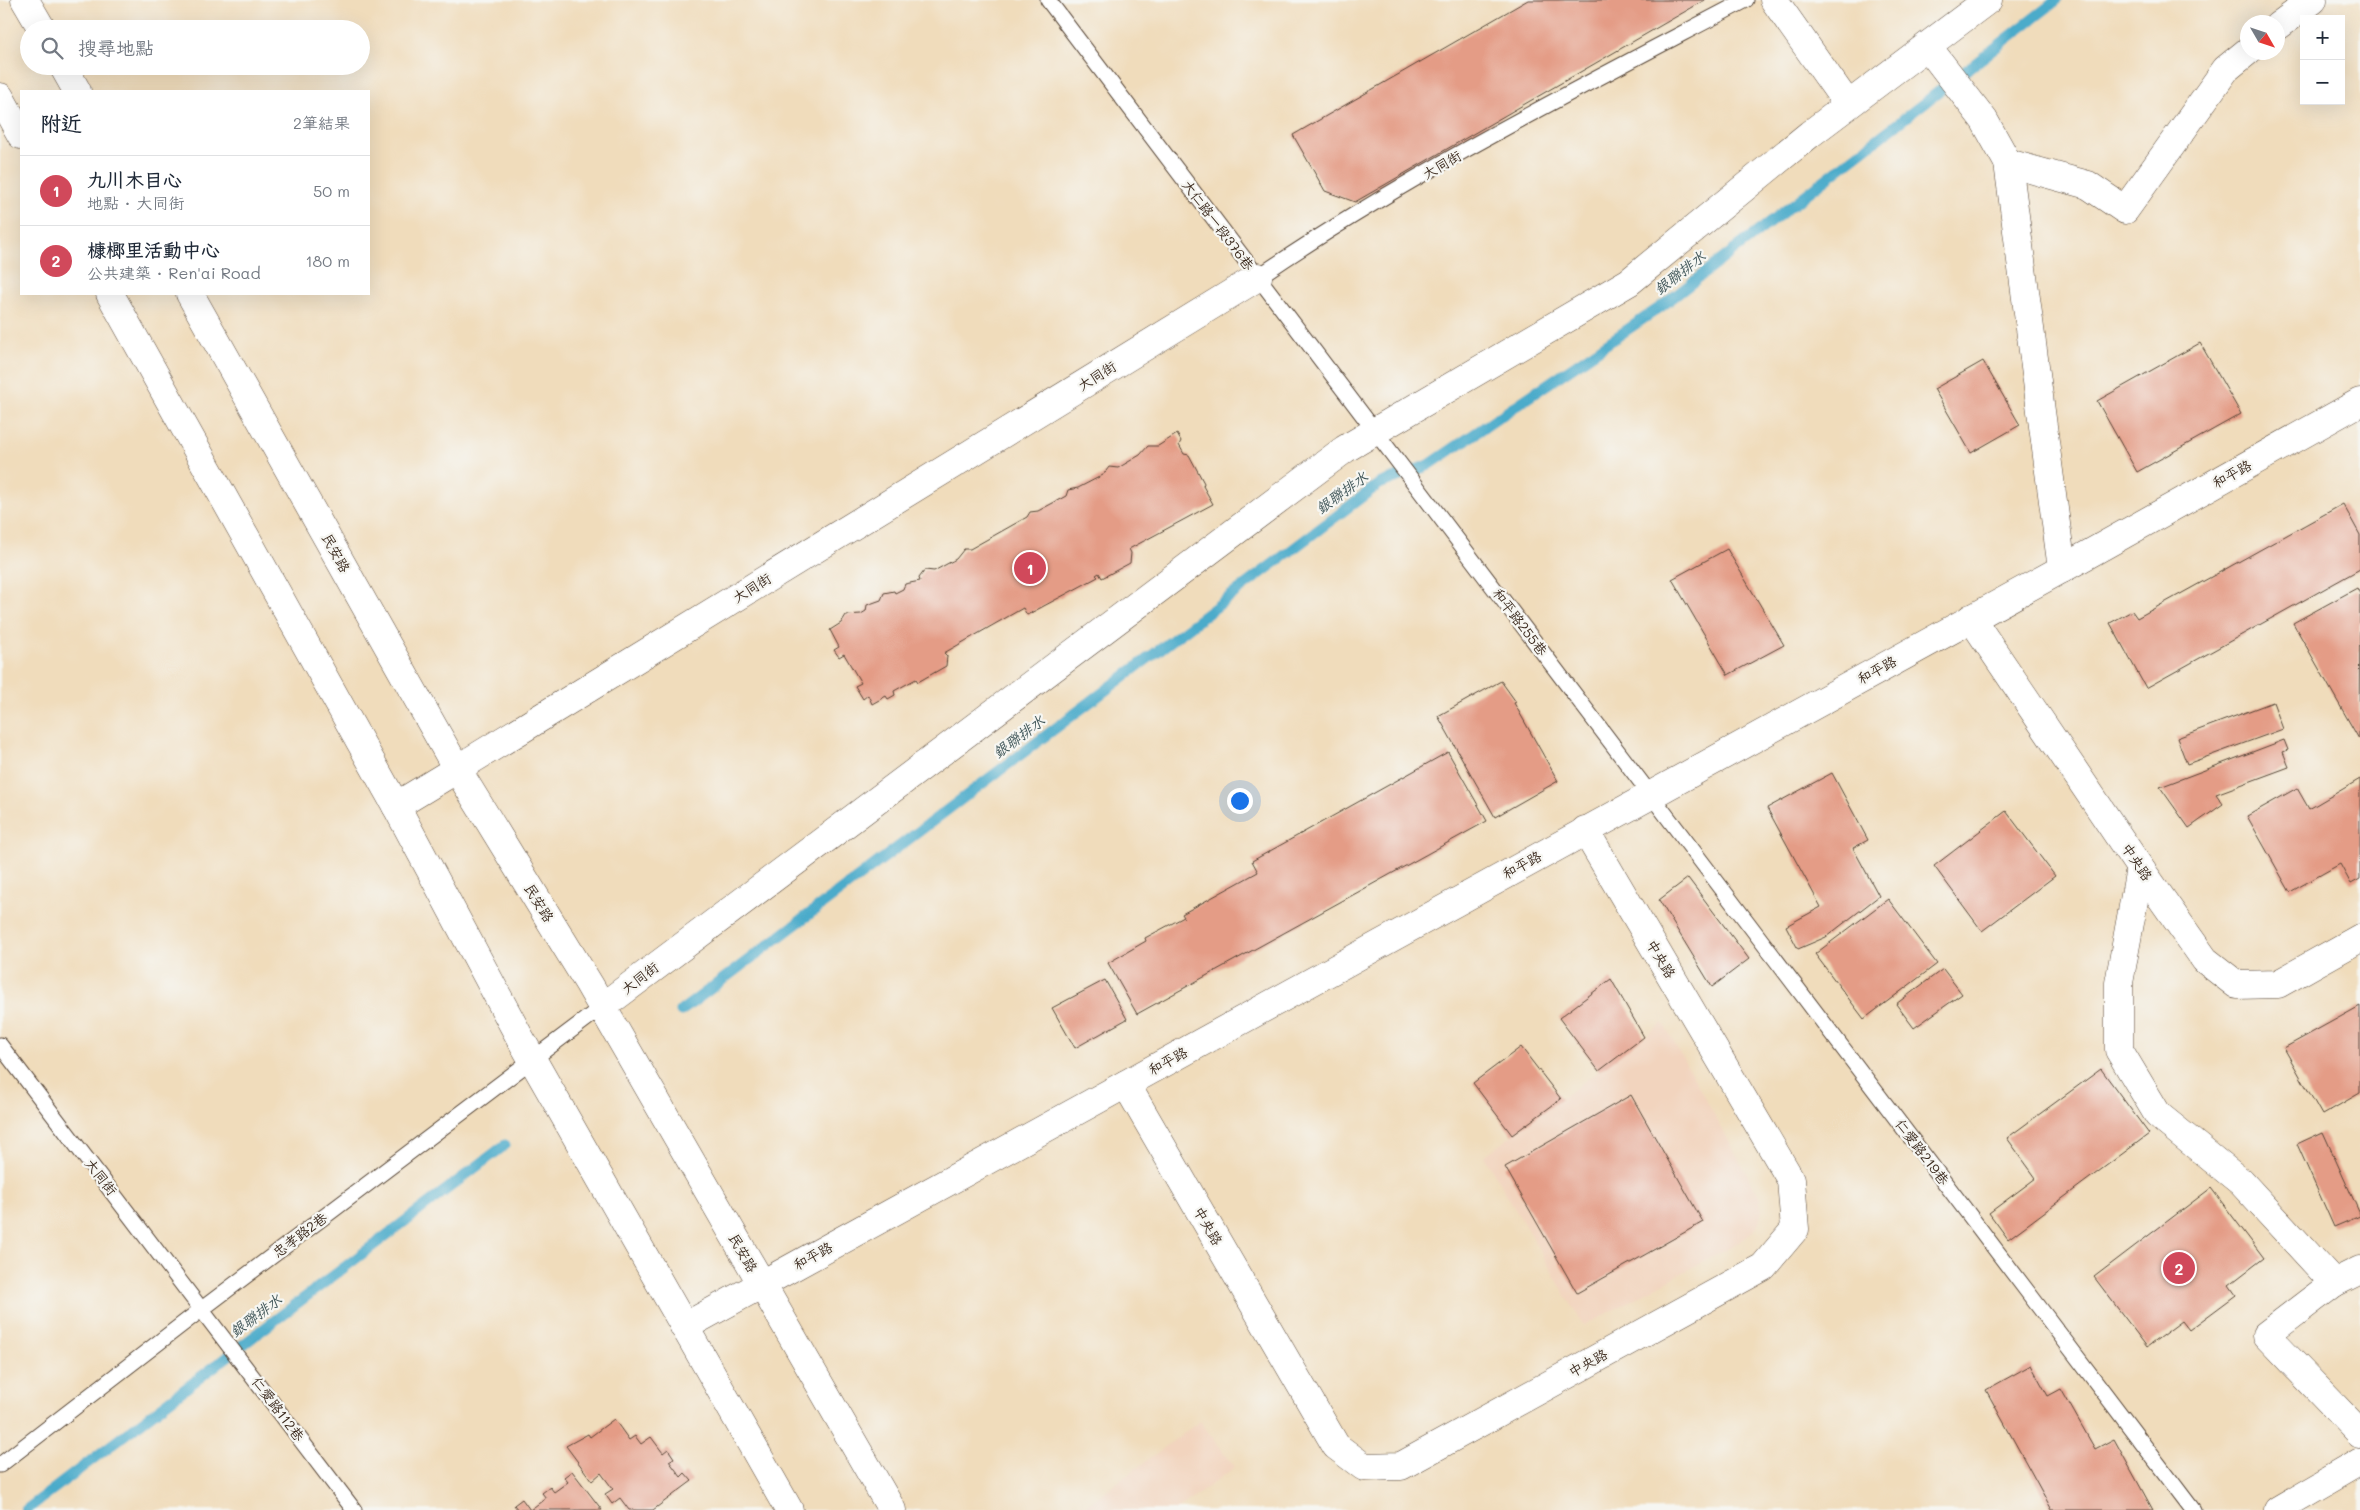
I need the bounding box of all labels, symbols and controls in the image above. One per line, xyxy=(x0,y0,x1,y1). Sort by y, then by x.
north arrow xyxy=(2240,15,2285,60)
map controls xyxy=(2300,15,2345,105)
button: + xyxy=(2300,15,2345,60)
search box xyxy=(20,20,370,75)
icon: search xyxy=(38,34,66,62)
text: 搜尋地點 xyxy=(78,35,154,60)
button: − xyxy=(2300,60,2345,105)
text: 附近 xyxy=(40,109,82,136)
text: 2筆結果 xyxy=(293,112,350,133)
street label: 大同街 xyxy=(1419,146,1465,183)
text: 九川木目心 xyxy=(87,167,182,192)
street label: 大仁路一段376巷 xyxy=(1178,176,1259,275)
text: 1 xyxy=(52,180,60,201)
text: 50 m xyxy=(313,180,350,201)
text: 地點 · 大同街 xyxy=(87,192,184,213)
text: 槺榔里活動中心 xyxy=(87,237,220,262)
water label: 銀聯排水 xyxy=(1650,245,1710,299)
text: 2 xyxy=(52,250,60,271)
text: 180 m xyxy=(305,250,350,271)
text: 公共建築 · Ren'ai Road xyxy=(87,262,261,283)
street label: 大同街 xyxy=(1074,356,1120,395)
street label: 和平路 xyxy=(2209,455,2255,492)
water label: 銀聯排水 xyxy=(1311,466,1372,518)
street label: 民安路 xyxy=(318,530,355,576)
pin: 1 xyxy=(1014,549,1046,587)
street label: 大同街 xyxy=(729,568,775,607)
street label: 和平路255巷 xyxy=(1489,584,1553,660)
street label: 和平路 xyxy=(1854,651,1900,688)
water label: 銀聯排水 xyxy=(988,710,1049,762)
your location xyxy=(1227,788,1253,814)
street label: 中央路 xyxy=(2118,839,2157,884)
street label: 和平路 xyxy=(1499,846,1545,883)
street label: 民安路 xyxy=(520,880,559,926)
street label: 中央路 xyxy=(1642,936,1680,982)
street label: 大同街 xyxy=(617,957,662,998)
street label: 和平路 xyxy=(1145,1042,1191,1079)
street label: 仁愛路219巷 xyxy=(1891,1115,1954,1189)
street label: 大同街 xyxy=(81,1154,122,1199)
street label: 中央路 xyxy=(1190,1203,1227,1249)
street label: 忠孝路2巷 xyxy=(269,1207,332,1261)
street label: 民安路 xyxy=(725,1230,762,1276)
street label: 和平路 xyxy=(790,1237,836,1274)
pin: 2 xyxy=(2163,1249,2195,1287)
water label: 銀聯排水 xyxy=(225,1289,286,1341)
street label: 中央路 xyxy=(1565,1344,1611,1381)
street label: 仁愛路112巷 xyxy=(248,1373,310,1446)

